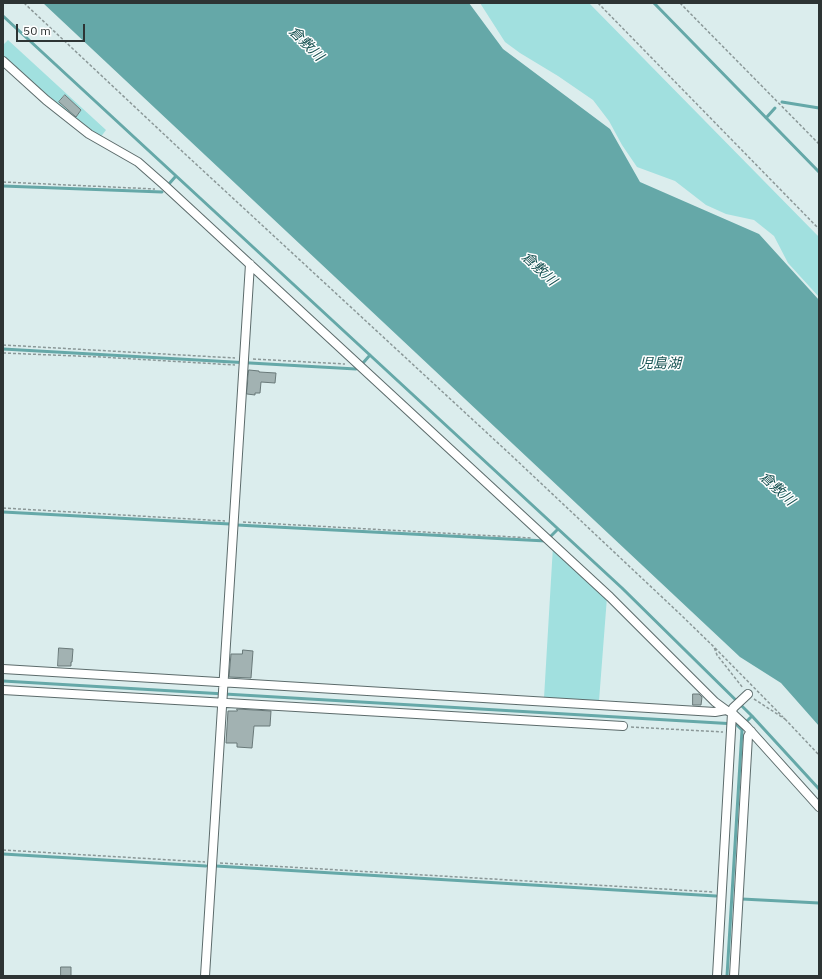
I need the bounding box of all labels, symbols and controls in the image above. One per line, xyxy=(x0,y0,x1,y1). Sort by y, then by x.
scale bar xyxy=(18,16,87,42)
text: 50 m xyxy=(23,23,51,38)
water label: 倉敷川 xyxy=(285,23,327,65)
water label: 倉敷川 xyxy=(518,249,560,289)
water label: 児島湖 xyxy=(639,356,681,372)
water label: 倉敷川 xyxy=(756,469,798,509)

